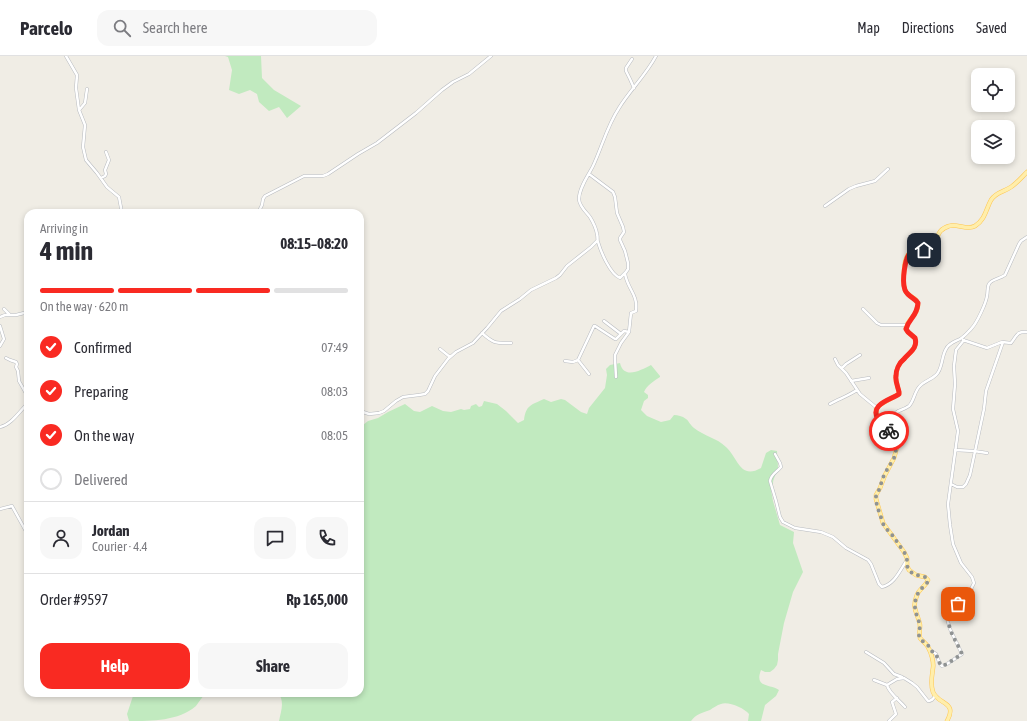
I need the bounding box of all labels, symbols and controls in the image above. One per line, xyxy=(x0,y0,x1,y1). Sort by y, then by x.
search box xyxy=(97,10,377,46)
text: Parcelo xyxy=(20,17,73,39)
icon: search xyxy=(111,17,133,39)
text: Search here xyxy=(143,19,208,36)
text: Map xyxy=(857,20,880,36)
text: Directions xyxy=(902,20,954,36)
text: Saved xyxy=(976,20,1007,36)
map controls xyxy=(971,68,1015,164)
button: locate xyxy=(971,68,1015,112)
button: layers xyxy=(971,120,1015,164)
text: Arriving in xyxy=(40,221,88,236)
pin xyxy=(907,233,941,267)
text: 08:15–08:20 xyxy=(280,235,348,252)
text: 4 min xyxy=(40,236,93,266)
icon: home xyxy=(913,239,935,261)
text: On the way · 620 m xyxy=(40,299,128,314)
icon: check xyxy=(40,336,62,358)
text: Confirmed xyxy=(74,339,132,356)
text: 07:49 xyxy=(321,340,348,355)
icon: check xyxy=(40,380,62,402)
text: Preparing xyxy=(74,383,128,400)
text: 08:03 xyxy=(321,384,348,399)
courier xyxy=(869,411,909,451)
icon: bike xyxy=(878,420,900,442)
icon: check xyxy=(40,424,62,446)
text: On the way xyxy=(74,427,135,444)
text: 08:05 xyxy=(321,428,348,443)
text: Delivered xyxy=(74,471,128,488)
button: person xyxy=(40,517,82,559)
button: chat xyxy=(254,517,296,559)
button: phone xyxy=(306,517,348,559)
text: Jordan xyxy=(92,522,130,539)
text: Courier · 4.4 xyxy=(92,539,148,554)
pin xyxy=(941,587,975,621)
text: Order #9597 xyxy=(40,591,108,608)
text: Rp 165,000 xyxy=(286,591,348,608)
icon: bag xyxy=(947,593,969,615)
button: Help xyxy=(40,643,190,689)
button: Share xyxy=(198,643,348,689)

